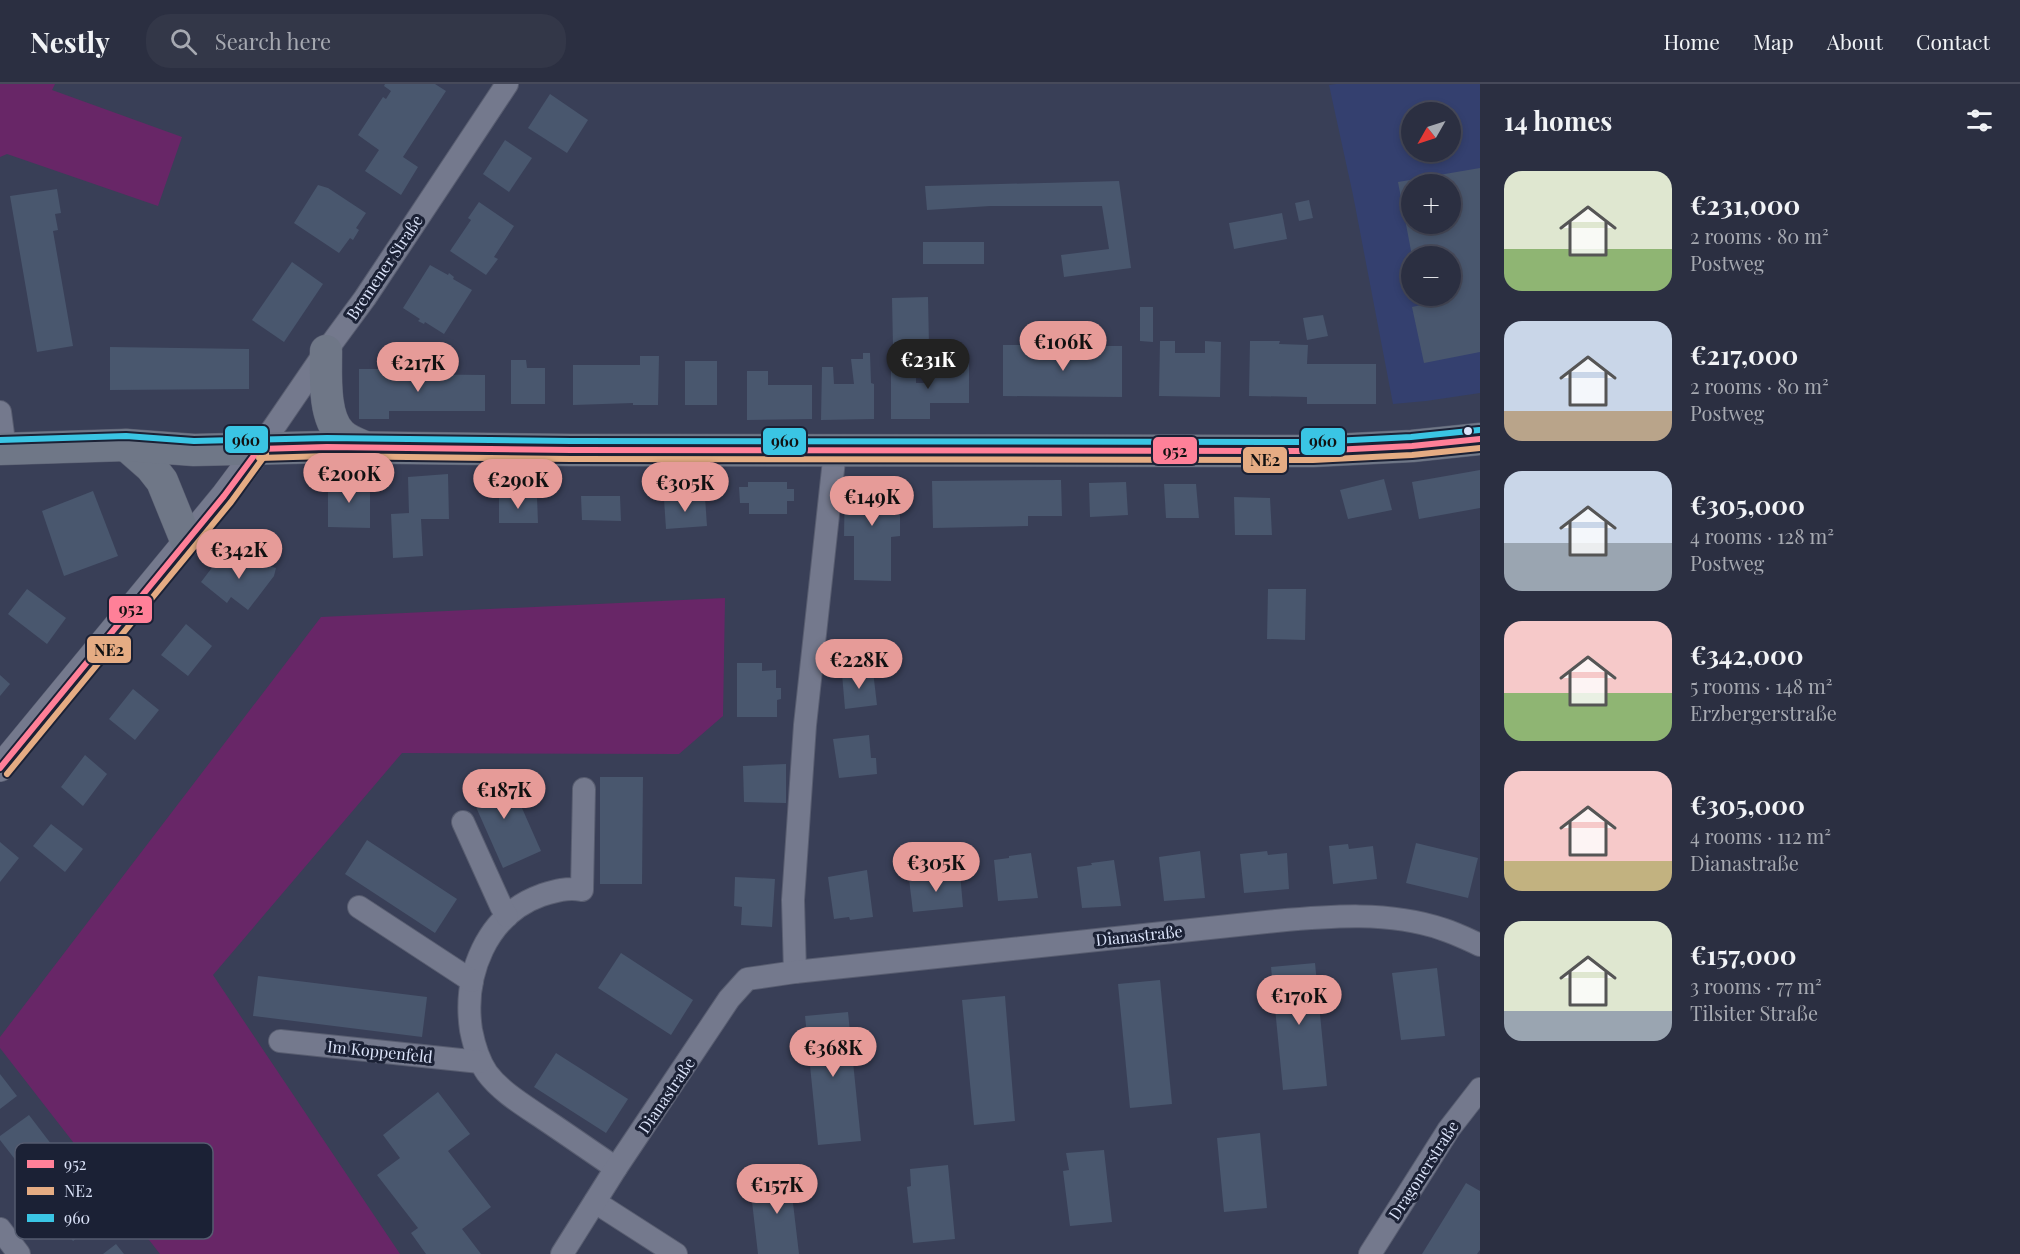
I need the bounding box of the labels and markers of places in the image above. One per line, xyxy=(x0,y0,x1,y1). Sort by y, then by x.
pin: €106K xyxy=(1021,321,1105,372)
pin: €231K xyxy=(886,339,970,390)
pin: €217K xyxy=(376,342,460,393)
unlabelled marker xyxy=(1462,425,1474,437)
pin: €200K xyxy=(307,453,391,504)
pin: €290K xyxy=(476,459,560,510)
pin: €305K xyxy=(643,462,727,513)
pin: €149K xyxy=(830,476,914,527)
pin: €342K xyxy=(197,529,281,580)
pin: €228K xyxy=(817,639,901,690)
pin: €187K xyxy=(462,769,546,820)
pin: €305K xyxy=(894,842,978,893)
pin: €170K xyxy=(1257,975,1341,1026)
pin: €368K xyxy=(791,1027,875,1078)
pin: €157K xyxy=(735,1164,819,1215)

